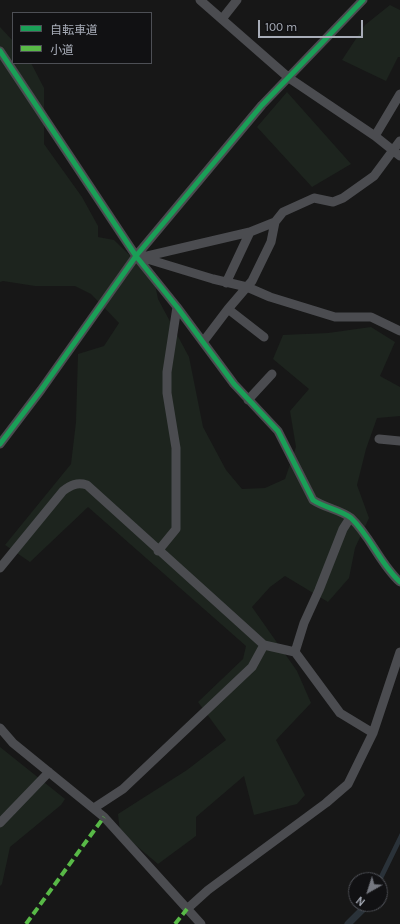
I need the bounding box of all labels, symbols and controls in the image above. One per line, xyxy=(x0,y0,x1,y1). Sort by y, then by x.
legend xyxy=(12,12,152,64)
scale bar xyxy=(260,12,365,38)
text: 100 m xyxy=(265,20,297,34)
text: 自転車道 xyxy=(50,23,98,37)
text: 小道 xyxy=(50,43,74,57)
north arrow xyxy=(348,872,388,912)
text: N xyxy=(354,893,368,908)

